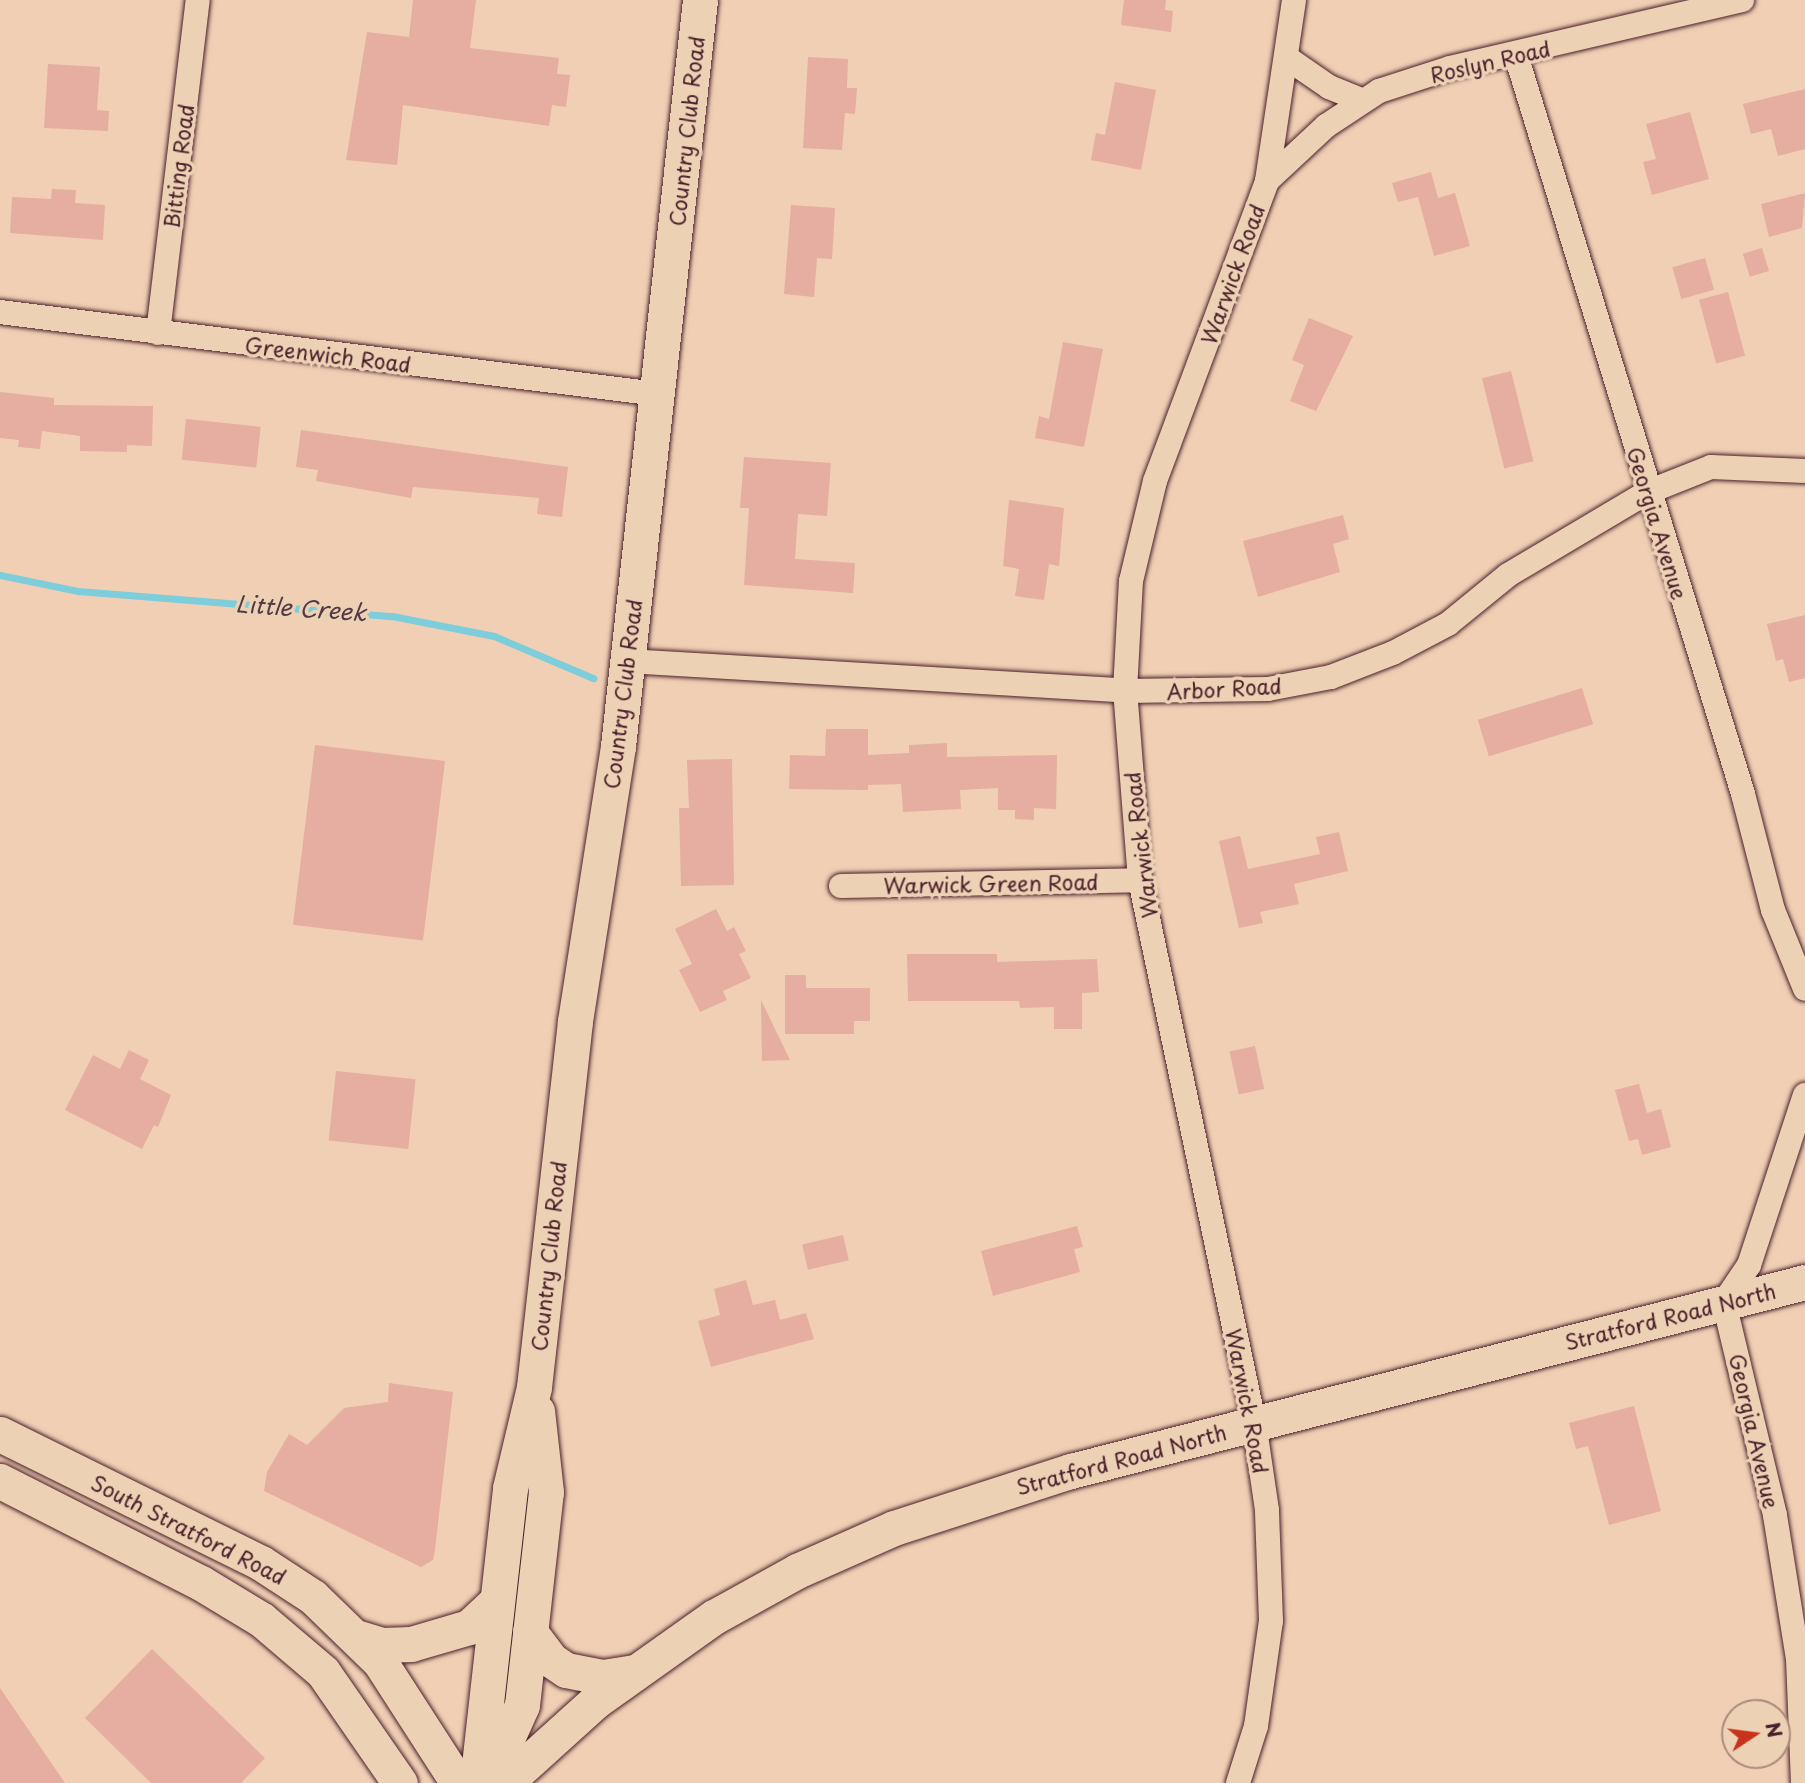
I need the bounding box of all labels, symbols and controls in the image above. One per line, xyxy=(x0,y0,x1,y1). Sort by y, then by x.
street label: Country Club Road xyxy=(663,34,709,228)
street label: Roslyn Road xyxy=(1427,35,1553,87)
street label: Bitting Road xyxy=(158,102,198,230)
street label: Warwick Road xyxy=(1195,200,1269,348)
street label: Greenwich Road xyxy=(244,331,412,377)
street label: Georgia Avenue xyxy=(1623,443,1693,603)
water label: Little Creek xyxy=(234,590,368,626)
street label: Country Club Road xyxy=(598,597,646,791)
street label: Arbor Road xyxy=(1166,672,1282,704)
street label: Warwick Road xyxy=(1119,770,1161,920)
street label: Warwick Green Road xyxy=(882,868,1100,898)
street label: Country Club Road xyxy=(525,1159,571,1353)
street label: Stratford Road North xyxy=(1562,1278,1778,1354)
street label: Warwick Road xyxy=(1222,1326,1274,1476)
street label: Georgia Avenue xyxy=(1725,1351,1785,1511)
street label: Stratford Road North xyxy=(1013,1419,1229,1499)
street label: South Stratford Road xyxy=(87,1469,291,1589)
north arrow xyxy=(1721,1699,1791,1769)
text: N xyxy=(1759,1719,1790,1740)

